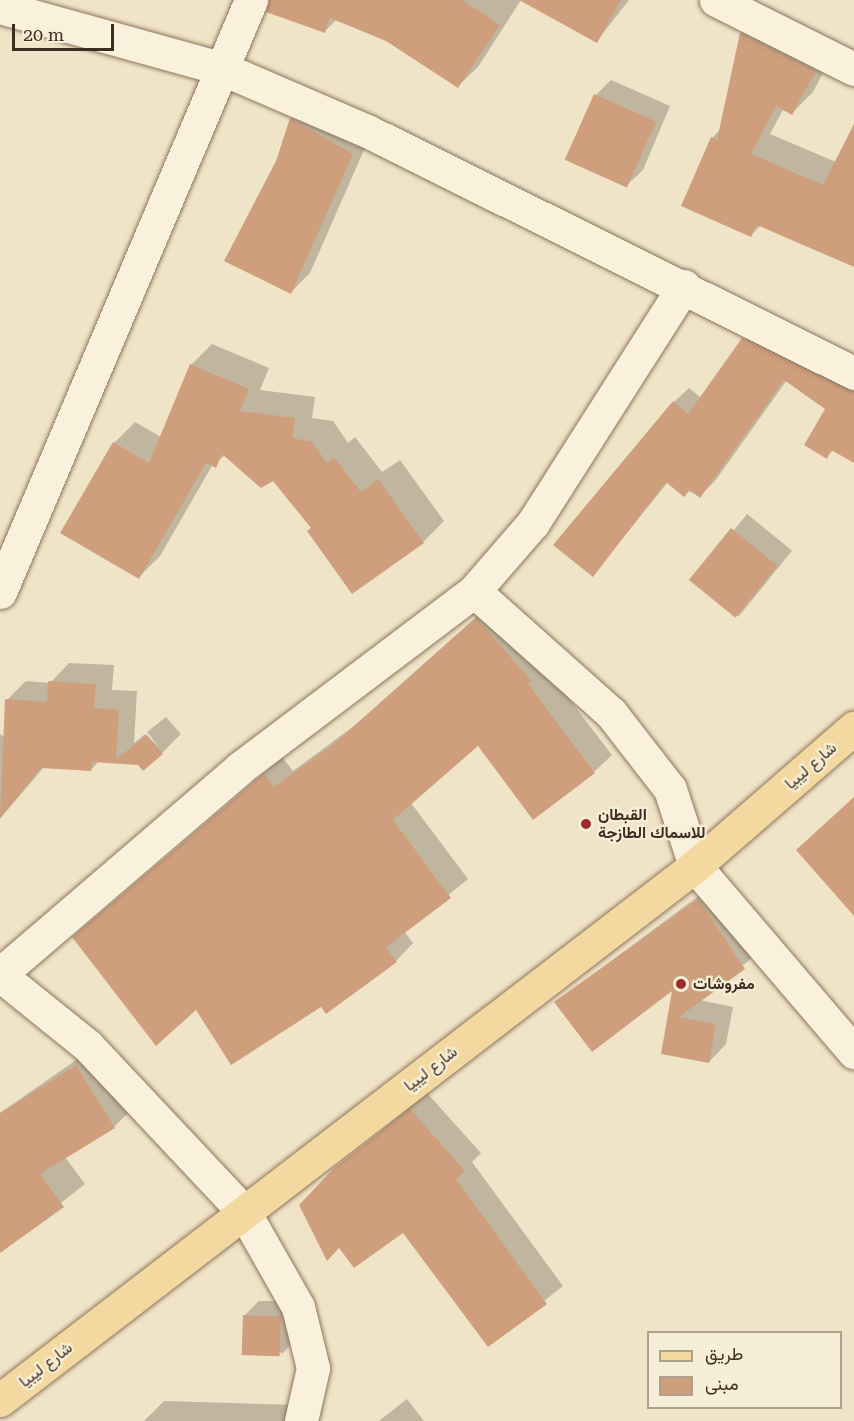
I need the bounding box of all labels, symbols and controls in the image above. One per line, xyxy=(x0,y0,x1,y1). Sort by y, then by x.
scale bar xyxy=(15,12,117,50)
text: 20 m xyxy=(23,24,64,45)
street label: شارع ليبيا xyxy=(781,738,841,794)
place label: القبطان للاسماك الطازجة xyxy=(598,805,706,843)
marker: القبطان للاسماك الطازجة xyxy=(579,817,593,831)
place label: مفروشات xyxy=(693,974,755,994)
marker: مفروشات xyxy=(674,977,688,991)
street label: شارع ليبيا xyxy=(401,1042,461,1096)
legend xyxy=(647,1331,842,1409)
street label: شارع ليبيا xyxy=(16,1338,76,1392)
text: طريق xyxy=(705,1343,743,1364)
text: مبنى xyxy=(705,1373,739,1394)

